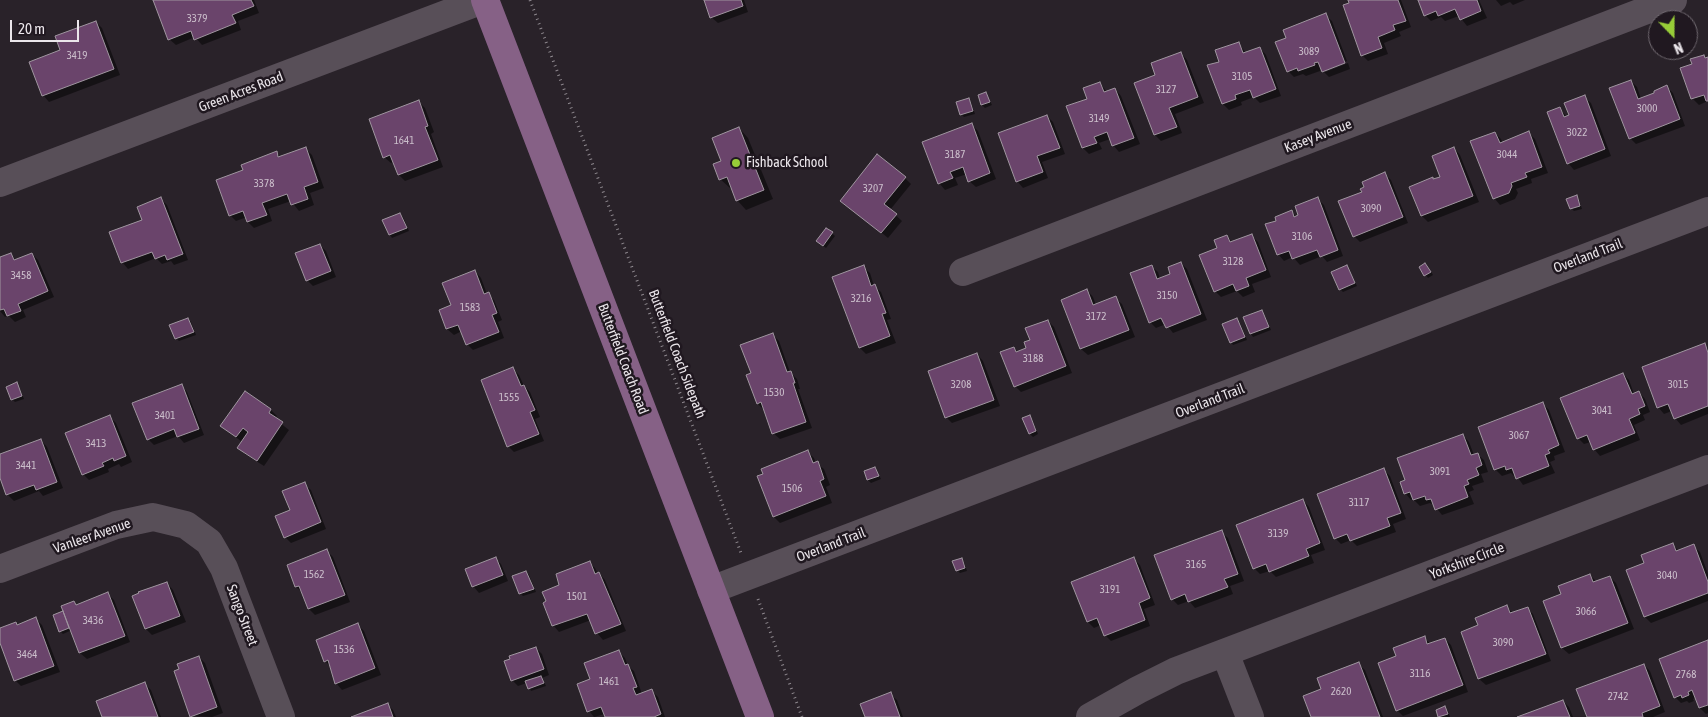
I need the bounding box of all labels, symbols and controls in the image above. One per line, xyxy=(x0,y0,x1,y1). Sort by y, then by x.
scale bar xyxy=(12,10,81,42)
north arrow xyxy=(1648,10,1698,60)
house number: 3379 xyxy=(187,12,207,26)
text: 20 m xyxy=(18,20,45,37)
text: N xyxy=(1671,39,1685,57)
house number: 3089 xyxy=(1299,45,1319,59)
house number: 3419 xyxy=(67,49,87,63)
street label: Green Acres Road xyxy=(196,68,286,116)
house number: 3105 xyxy=(1232,70,1252,84)
house number: 3127 xyxy=(1156,83,1176,97)
house number: 3000 xyxy=(1637,102,1657,116)
house number: 3149 xyxy=(1089,112,1109,126)
street label: Kasey Avenue xyxy=(1282,115,1354,157)
house number: 3022 xyxy=(1567,126,1587,140)
house number: 1641 xyxy=(394,134,414,148)
house number: 3187 xyxy=(945,148,965,162)
house number: 3044 xyxy=(1497,148,1517,162)
place label: Fishback School xyxy=(746,155,828,171)
marker: Fishback School xyxy=(730,157,742,169)
house number: 3378 xyxy=(254,177,274,191)
house number: 3207 xyxy=(863,182,883,196)
house number: 3090 xyxy=(1361,202,1381,216)
house number: 3106 xyxy=(1292,230,1312,244)
street label: Overland Trail xyxy=(1551,235,1625,277)
house number: 3128 xyxy=(1223,255,1243,269)
house number: 3458 xyxy=(11,269,31,283)
street label: Butterfield Coach Sidepath xyxy=(645,287,709,421)
house number: 3150 xyxy=(1157,289,1177,303)
house number: 3216 xyxy=(851,292,871,306)
house number: 1583 xyxy=(460,301,480,315)
street label: Butterfield Coach Road xyxy=(594,301,652,417)
house number: 3172 xyxy=(1086,310,1106,324)
house number: 3188 xyxy=(1023,352,1043,366)
house number: 3208 xyxy=(951,378,971,392)
house number: 3015 xyxy=(1668,378,1688,392)
street label: Overland Trail xyxy=(1173,380,1247,422)
house number: 1530 xyxy=(764,386,784,400)
house number: 1555 xyxy=(499,391,519,405)
house number: 3041 xyxy=(1592,404,1612,418)
house number: 3401 xyxy=(155,409,175,423)
house number: 3067 xyxy=(1509,429,1529,443)
house number: 3413 xyxy=(86,437,106,451)
house number: 3441 xyxy=(16,459,36,473)
house number: 3091 xyxy=(1430,465,1450,479)
house number: 1506 xyxy=(782,482,802,496)
house number: 3117 xyxy=(1349,496,1369,510)
street label: Vanleer Avenue xyxy=(51,515,133,557)
street label: Overland Trail xyxy=(794,524,868,566)
house number: 3139 xyxy=(1268,527,1288,541)
street label: Yorkshire Circle xyxy=(1427,539,1507,583)
house number: 3165 xyxy=(1186,558,1206,572)
house number: 1562 xyxy=(304,568,324,582)
house number: 3040 xyxy=(1657,569,1677,583)
street label: Sango Street xyxy=(223,582,261,648)
house number: 3191 xyxy=(1100,583,1120,597)
house number: 1501 xyxy=(567,590,587,604)
house number: 3066 xyxy=(1576,605,1596,619)
house number: 3436 xyxy=(83,614,103,628)
house number: 3090 xyxy=(1493,636,1513,650)
house number: 1536 xyxy=(334,643,354,657)
house number: 3464 xyxy=(17,648,37,662)
house number: 3116 xyxy=(1410,667,1430,681)
house number: 2768 xyxy=(1676,668,1696,682)
house number: 1461 xyxy=(599,675,619,689)
house number: 2620 xyxy=(1331,685,1351,699)
house number: 2742 xyxy=(1608,690,1628,704)

